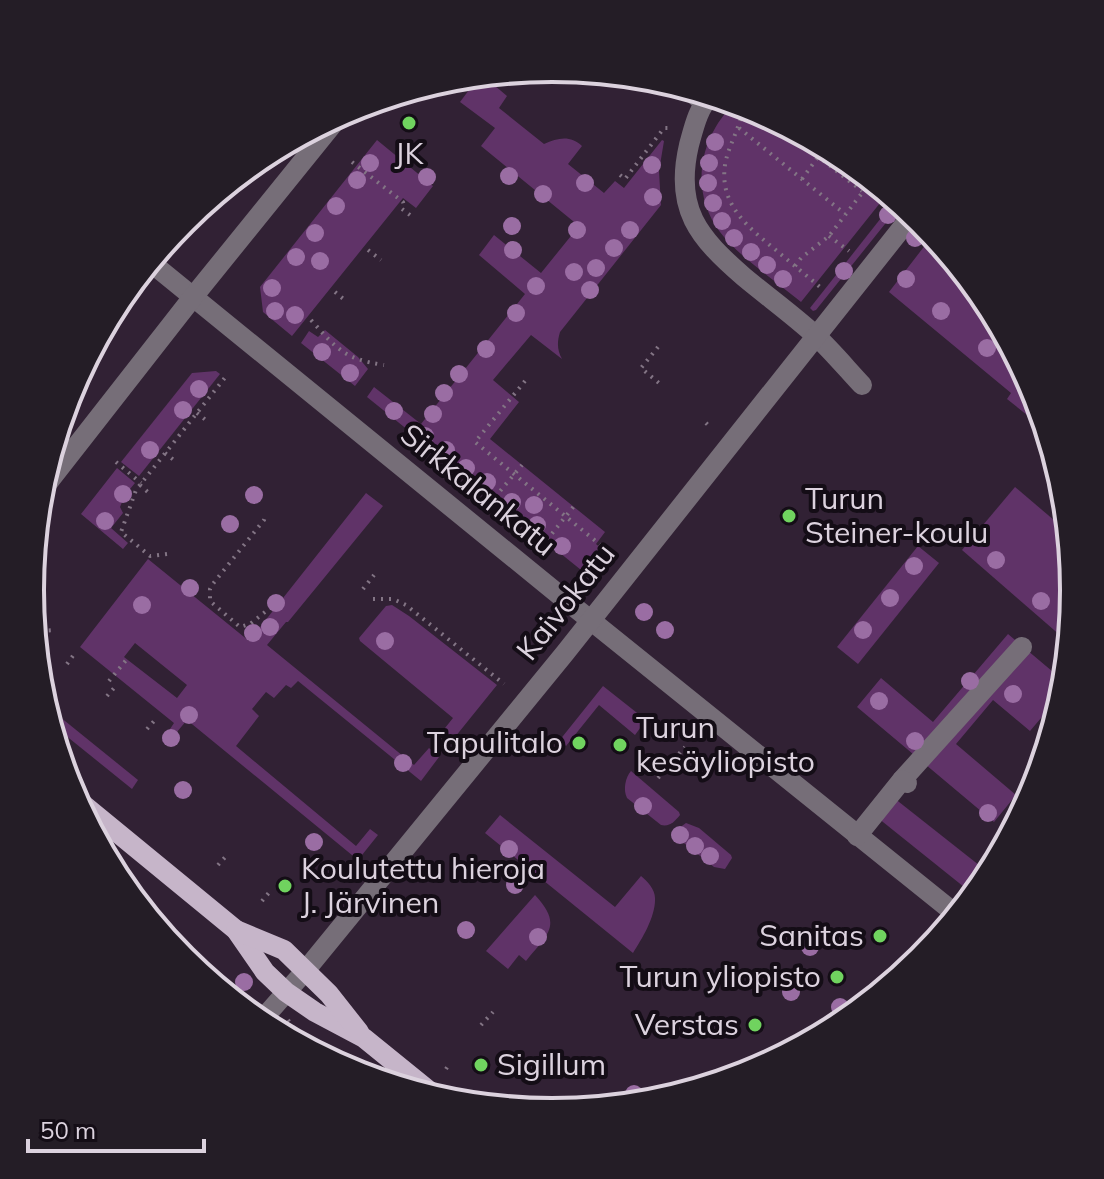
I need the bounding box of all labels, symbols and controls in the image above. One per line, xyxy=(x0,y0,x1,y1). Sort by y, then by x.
marker: JK xyxy=(400,114,418,132)
place label: JK xyxy=(395,134,424,172)
street label: Sirkkalankatu xyxy=(393,415,564,564)
place label: Turun Steiner-koulu xyxy=(805,479,988,551)
marker: Turun Steiner-koulu xyxy=(780,507,798,525)
street label: Kaivokatu xyxy=(508,535,623,668)
place label: Turun kesäyliopisto xyxy=(636,708,815,780)
place label: Tapulitalo xyxy=(427,723,563,761)
marker: Tapulitalo xyxy=(570,734,588,752)
marker: Turun kesäyliopisto xyxy=(611,736,629,754)
place label: Koulutettu hieroja J. Järvinen xyxy=(301,849,545,921)
marker: Koulutettu hieroja J. Järvinen xyxy=(276,877,294,895)
place label: Sanitas xyxy=(759,916,864,954)
marker: Sanitas xyxy=(871,927,889,945)
place label: Turun yliopisto xyxy=(619,957,821,995)
marker: Turun yliopisto xyxy=(828,968,846,986)
place label: Verstas xyxy=(635,1005,739,1043)
marker: Verstas xyxy=(746,1016,764,1034)
place label: Sigillum xyxy=(497,1045,606,1083)
marker: Sigillum xyxy=(472,1056,490,1074)
scale bar xyxy=(28,1103,204,1153)
text: 50 m xyxy=(40,1115,96,1145)

